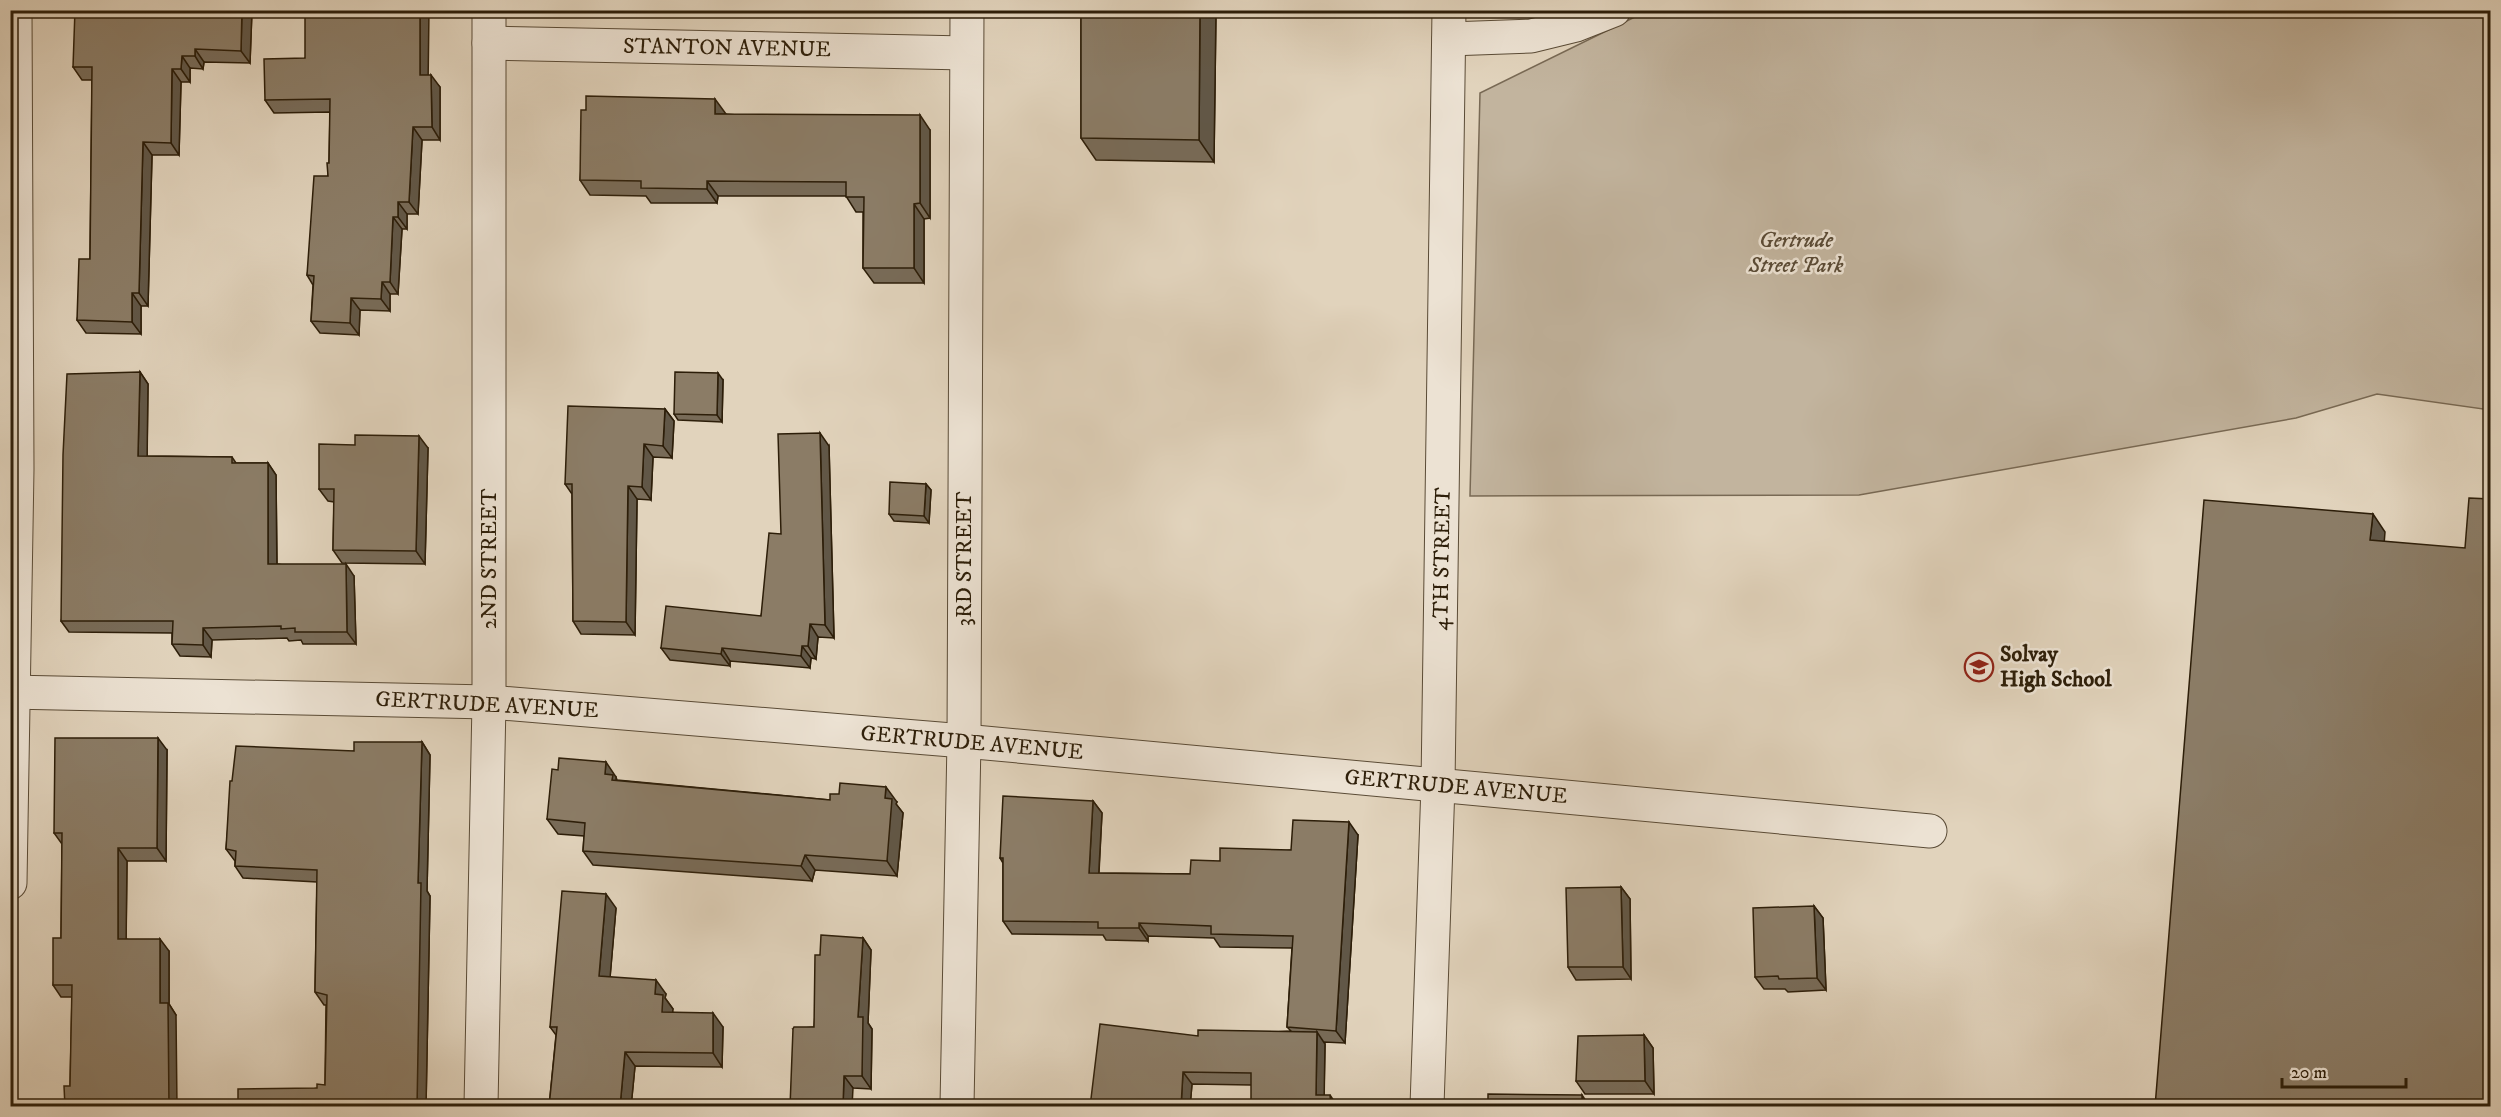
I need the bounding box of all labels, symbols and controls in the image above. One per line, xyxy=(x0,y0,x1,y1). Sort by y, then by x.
street label: STANTON AVENUE xyxy=(623,33,831,63)
park label: Gertrude Street Park xyxy=(1748,227,1844,279)
street label: 4TH STREET xyxy=(1427,487,1457,631)
street label: 2ND STREET xyxy=(476,488,503,629)
street label: 3RD STREET xyxy=(951,491,978,626)
place label: Solvay High School xyxy=(2000,641,2112,693)
school or university icon: Solvay High School xyxy=(1963,651,1995,683)
street label: GERTRUDE AVENUE xyxy=(375,686,599,724)
street label: GERTRUDE AVENUE xyxy=(859,720,1085,766)
street label: GERTRUDE AVENUE xyxy=(1343,764,1569,810)
scale bar xyxy=(2282,1051,2406,1089)
text: 20 m xyxy=(2291,1062,2327,1084)

